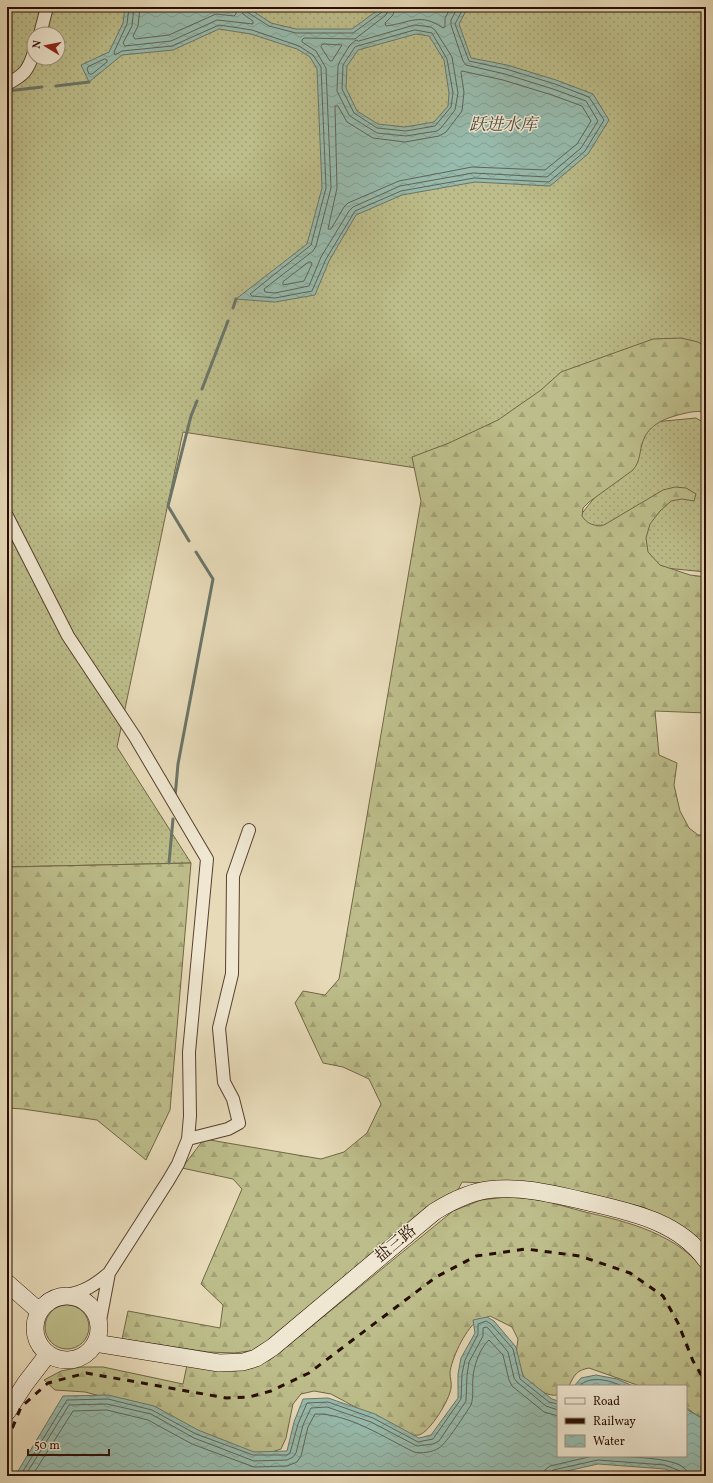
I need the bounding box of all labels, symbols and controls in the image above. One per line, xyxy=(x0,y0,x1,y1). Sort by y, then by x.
north arrow xyxy=(26,26,66,66)
text: N xyxy=(30,39,46,50)
water label: 跃进水库 xyxy=(469,114,540,137)
street label: 盐三路 xyxy=(371,1220,421,1268)
legend xyxy=(557,1385,687,1457)
text: Road xyxy=(593,1394,620,1410)
text: Railway xyxy=(593,1414,636,1430)
scale bar xyxy=(28,1431,109,1457)
text: Water xyxy=(593,1434,625,1450)
text: 50 m xyxy=(34,1438,60,1454)

